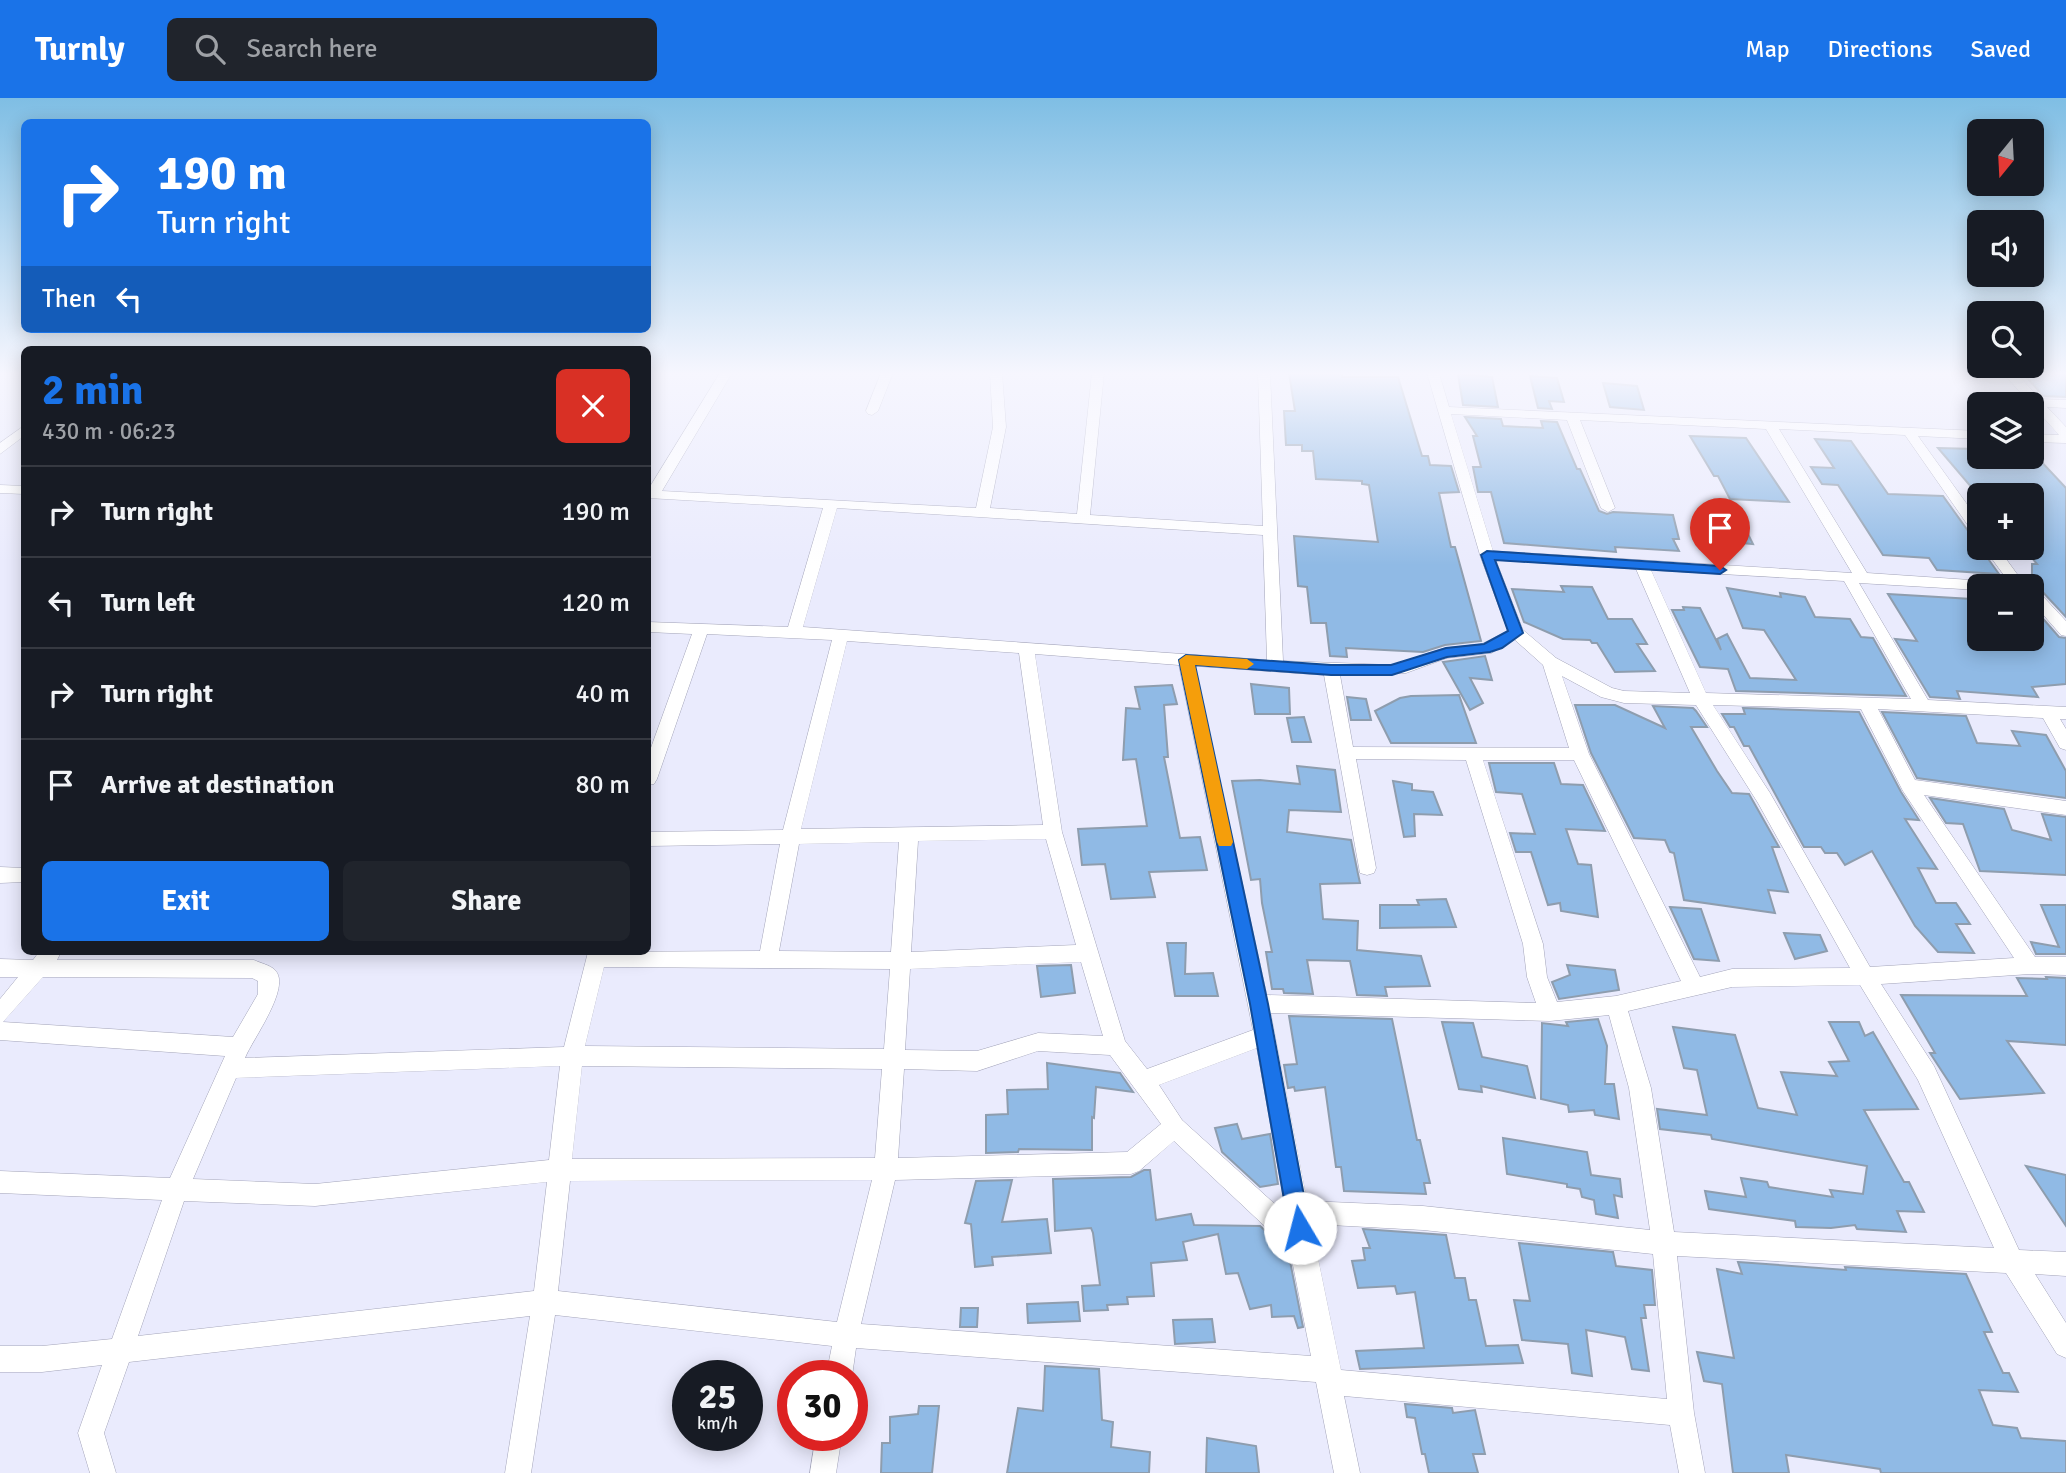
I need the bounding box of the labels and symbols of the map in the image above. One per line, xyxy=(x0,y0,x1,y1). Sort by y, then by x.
north arrow xyxy=(1967,119,2044,196)
pin xyxy=(1690,498,1750,570)
position arrow xyxy=(1263,1191,1337,1265)
speed limit sign: 30 xyxy=(777,1360,868,1451)

